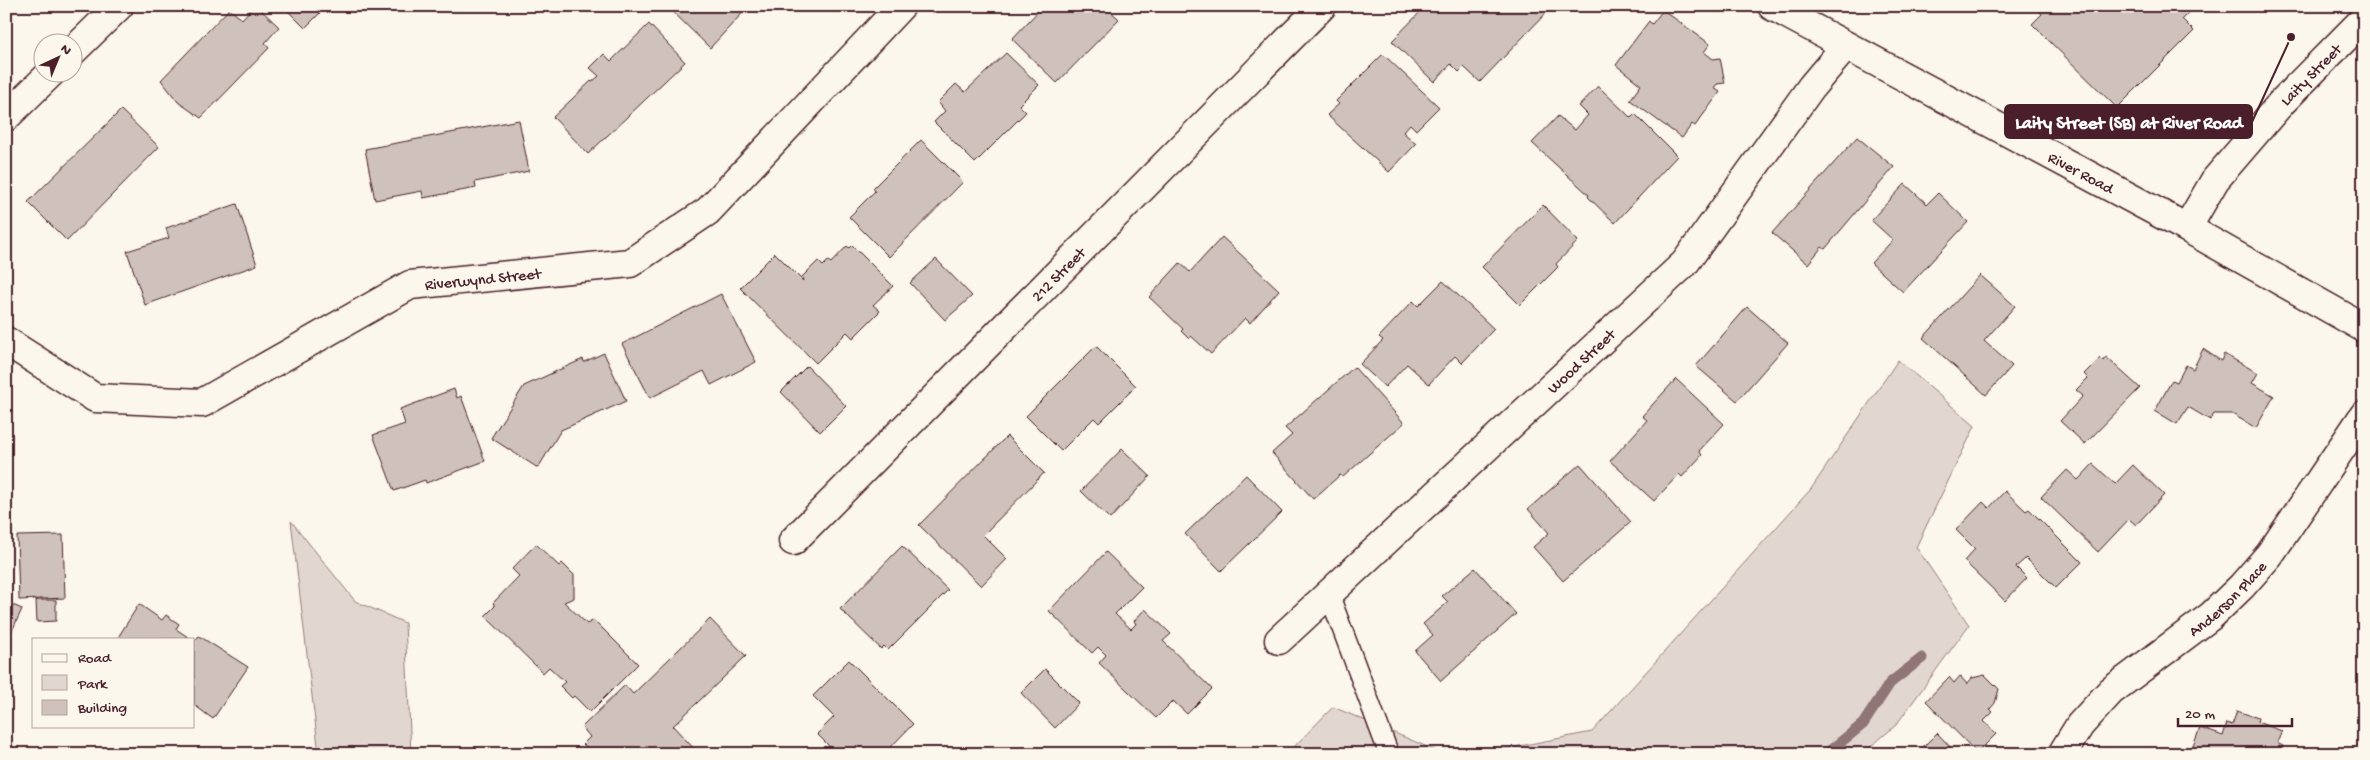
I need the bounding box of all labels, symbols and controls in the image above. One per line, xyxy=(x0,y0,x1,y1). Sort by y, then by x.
north arrow xyxy=(32,32,82,82)
street label: Laity Street xyxy=(2278,40,2348,111)
text: N xyxy=(56,41,74,60)
callout: Laity Street (SB) at River Road xyxy=(2005,105,2252,138)
text: Laity Street (SB) at River Road xyxy=(2015,114,2245,135)
street label: River Road xyxy=(2044,149,2117,201)
street label: 212 Street xyxy=(1029,244,1092,307)
street label: Riverwynd Street xyxy=(424,266,543,296)
street label: Wood Street xyxy=(1545,326,1622,399)
street label: Anderson Place xyxy=(2186,558,2273,642)
legend xyxy=(32,638,195,728)
text: Road xyxy=(78,650,112,668)
text: Park xyxy=(77,676,108,694)
scale bar xyxy=(2178,695,2291,727)
text: Building xyxy=(77,700,127,718)
text: 20 m xyxy=(2185,706,2215,724)

